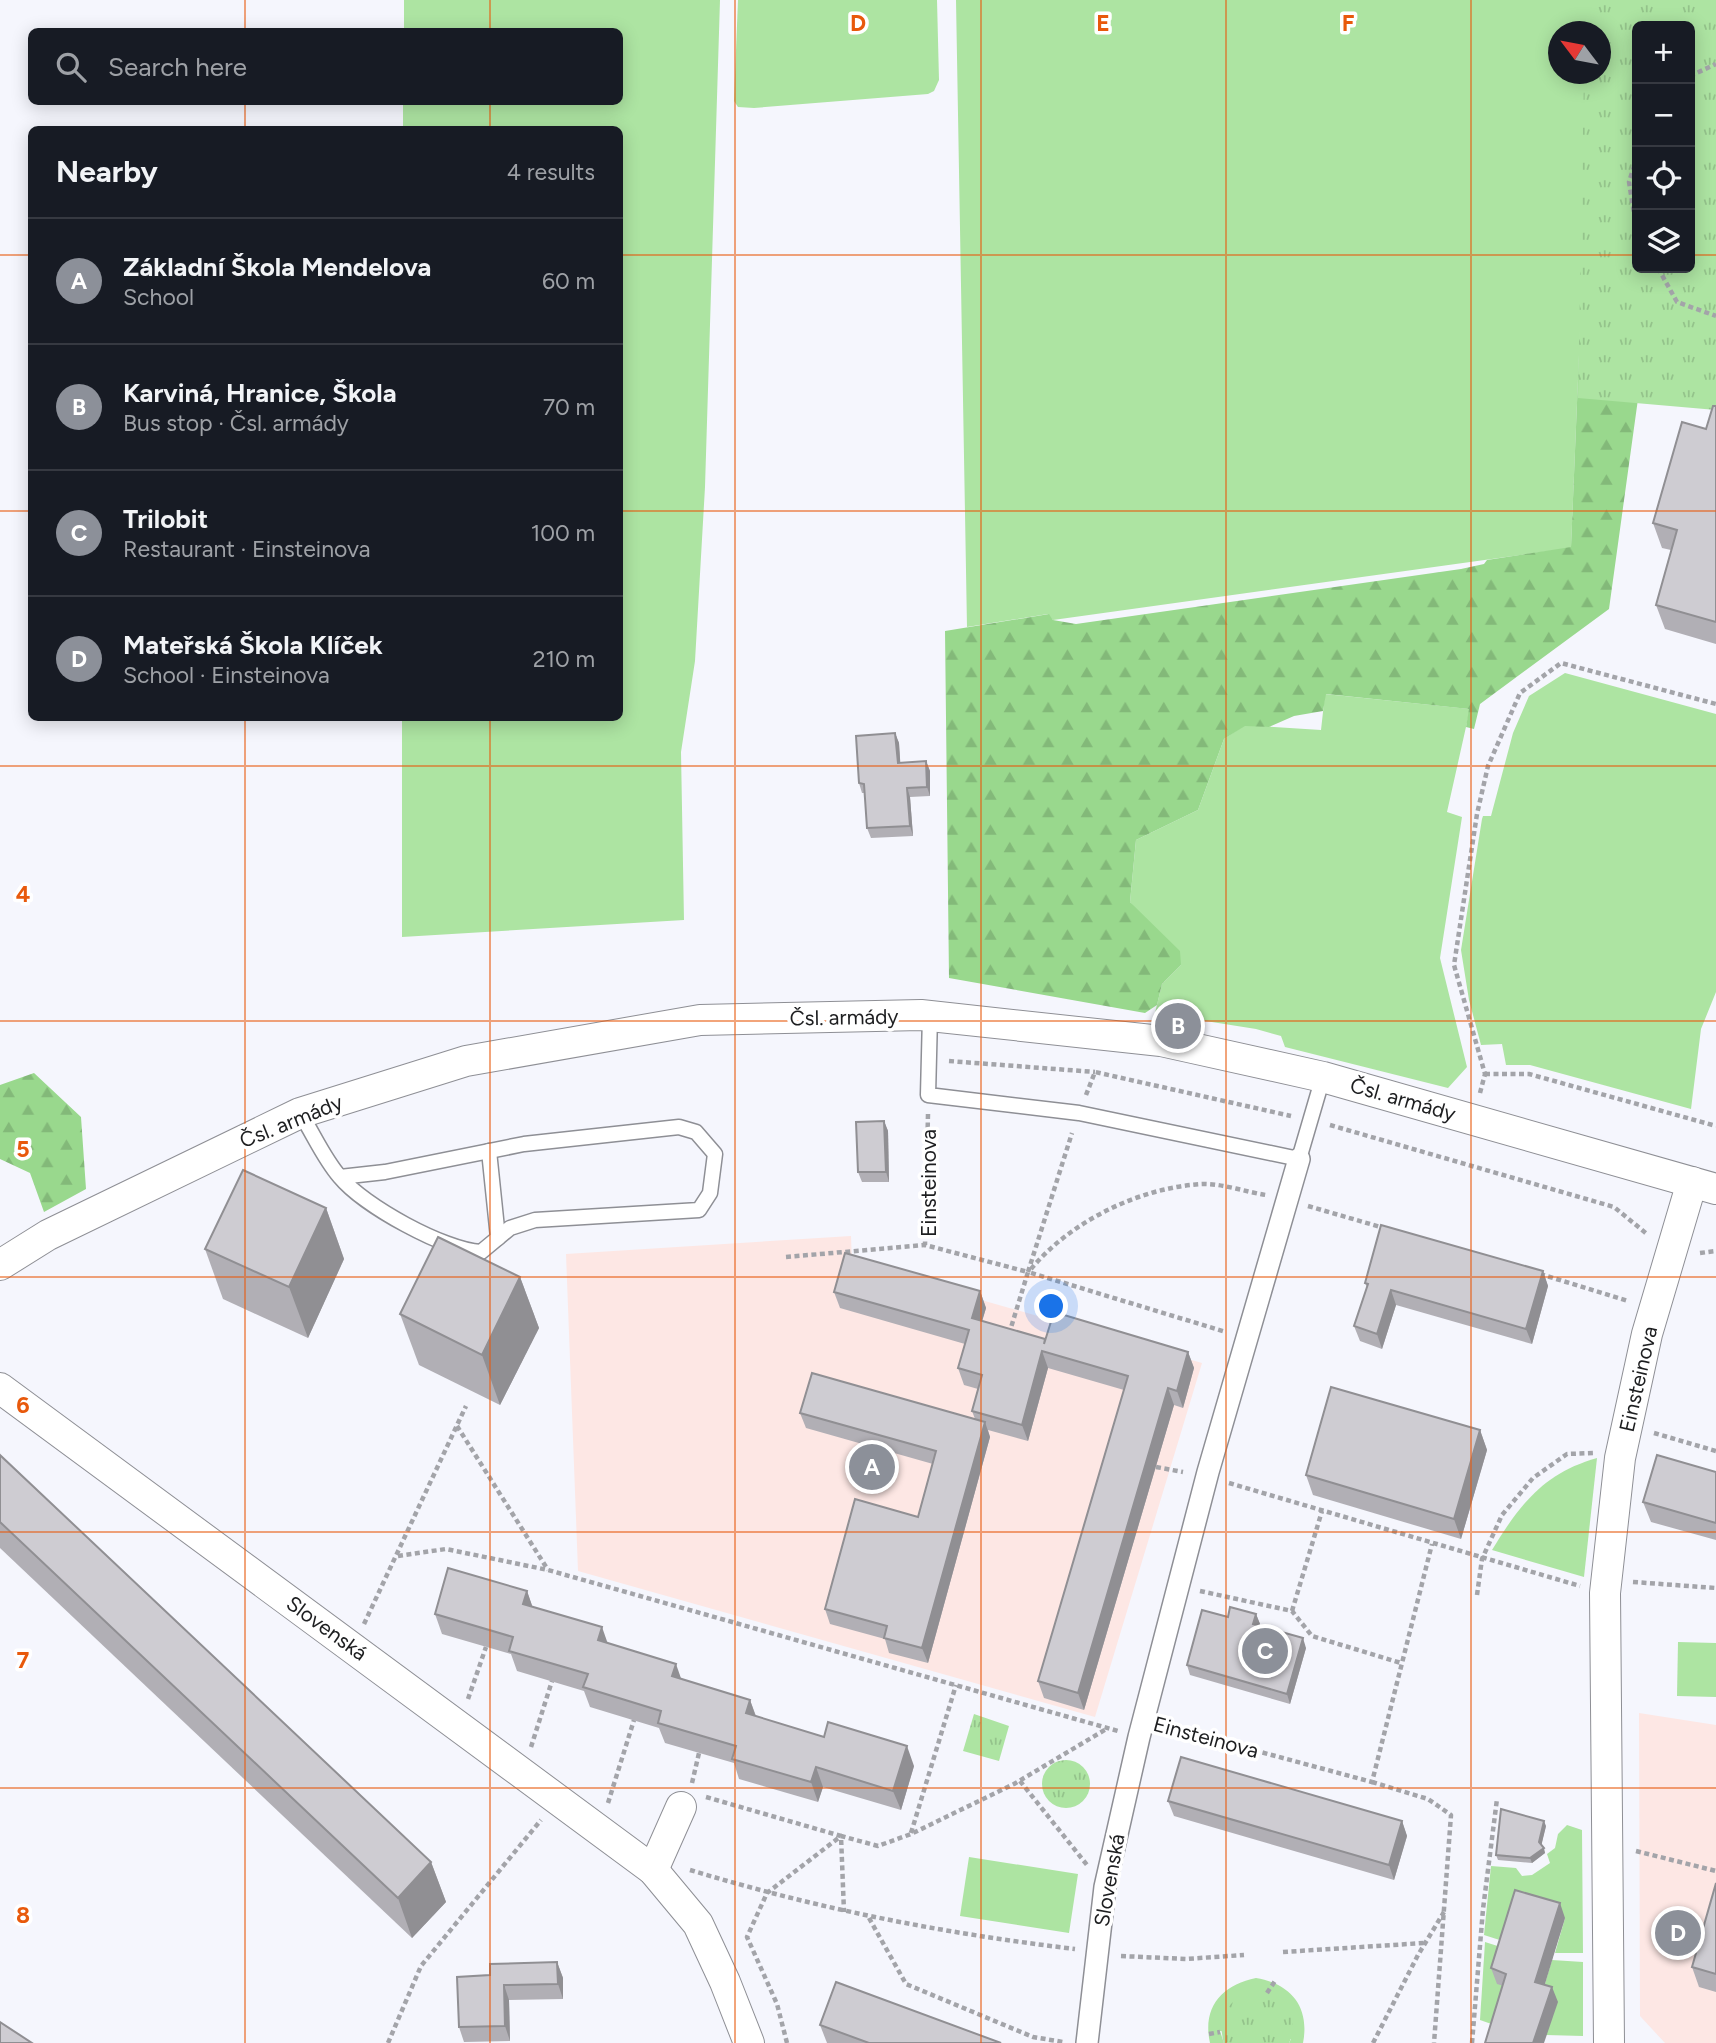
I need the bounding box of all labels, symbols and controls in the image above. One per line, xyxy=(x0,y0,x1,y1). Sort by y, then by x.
text: D xyxy=(850,9,866,37)
text: E xyxy=(1096,9,1110,37)
text: F xyxy=(1342,9,1355,37)
north arrow xyxy=(1548,21,1611,84)
map controls xyxy=(1632,21,1695,273)
button: + xyxy=(1632,21,1695,84)
search box xyxy=(28,28,623,105)
icon: search xyxy=(52,48,90,86)
text: Search here xyxy=(108,51,247,83)
button: − xyxy=(1632,84,1695,147)
button: locate xyxy=(1632,147,1695,210)
text: Nearby xyxy=(56,153,158,190)
text: 4 results xyxy=(507,158,595,186)
button: layers xyxy=(1632,210,1695,273)
text: Základní Škola Mendelova xyxy=(123,251,431,283)
text: A xyxy=(71,267,87,295)
text: 60 m xyxy=(542,267,595,295)
text: School xyxy=(123,283,194,311)
text: Karviná, Hranice, Škola xyxy=(123,377,397,409)
text: B xyxy=(72,393,86,421)
text: 70 m xyxy=(543,393,595,421)
text: Bus stop · Čsl. armády xyxy=(123,409,349,437)
text: Trilobit xyxy=(123,503,208,535)
text: C xyxy=(71,519,87,547)
text: 100 m xyxy=(531,519,595,547)
text: Restaurant · Einsteinova xyxy=(123,535,370,563)
text: Mateřská Škola Klíček xyxy=(123,629,383,661)
text: D xyxy=(71,645,87,673)
text: 210 m xyxy=(533,645,595,673)
text: School · Einsteinova xyxy=(123,661,330,689)
text: 4 xyxy=(16,880,30,908)
pin: B xyxy=(1155,1000,1201,1052)
street label: Čsl. armády xyxy=(789,1004,899,1030)
street label: Čsl. armády xyxy=(1347,1072,1459,1126)
street label: Čsl. armády xyxy=(236,1089,346,1153)
street label: Einsteinova xyxy=(916,1129,941,1237)
text: 5 xyxy=(16,1135,30,1163)
your location xyxy=(1034,1289,1068,1323)
street label: Einsteinova xyxy=(1614,1324,1662,1434)
text: 6 xyxy=(16,1391,30,1419)
pin: A xyxy=(849,1441,895,1493)
street label: Slovenská xyxy=(282,1590,372,1666)
pin: C xyxy=(1242,1625,1288,1677)
text: 7 xyxy=(17,1646,30,1674)
street label: Einsteinova xyxy=(1151,1711,1261,1763)
street label: Slovenská xyxy=(1089,1832,1129,1928)
text: 8 xyxy=(16,1901,30,1929)
pin: D xyxy=(1655,1907,1701,1959)

